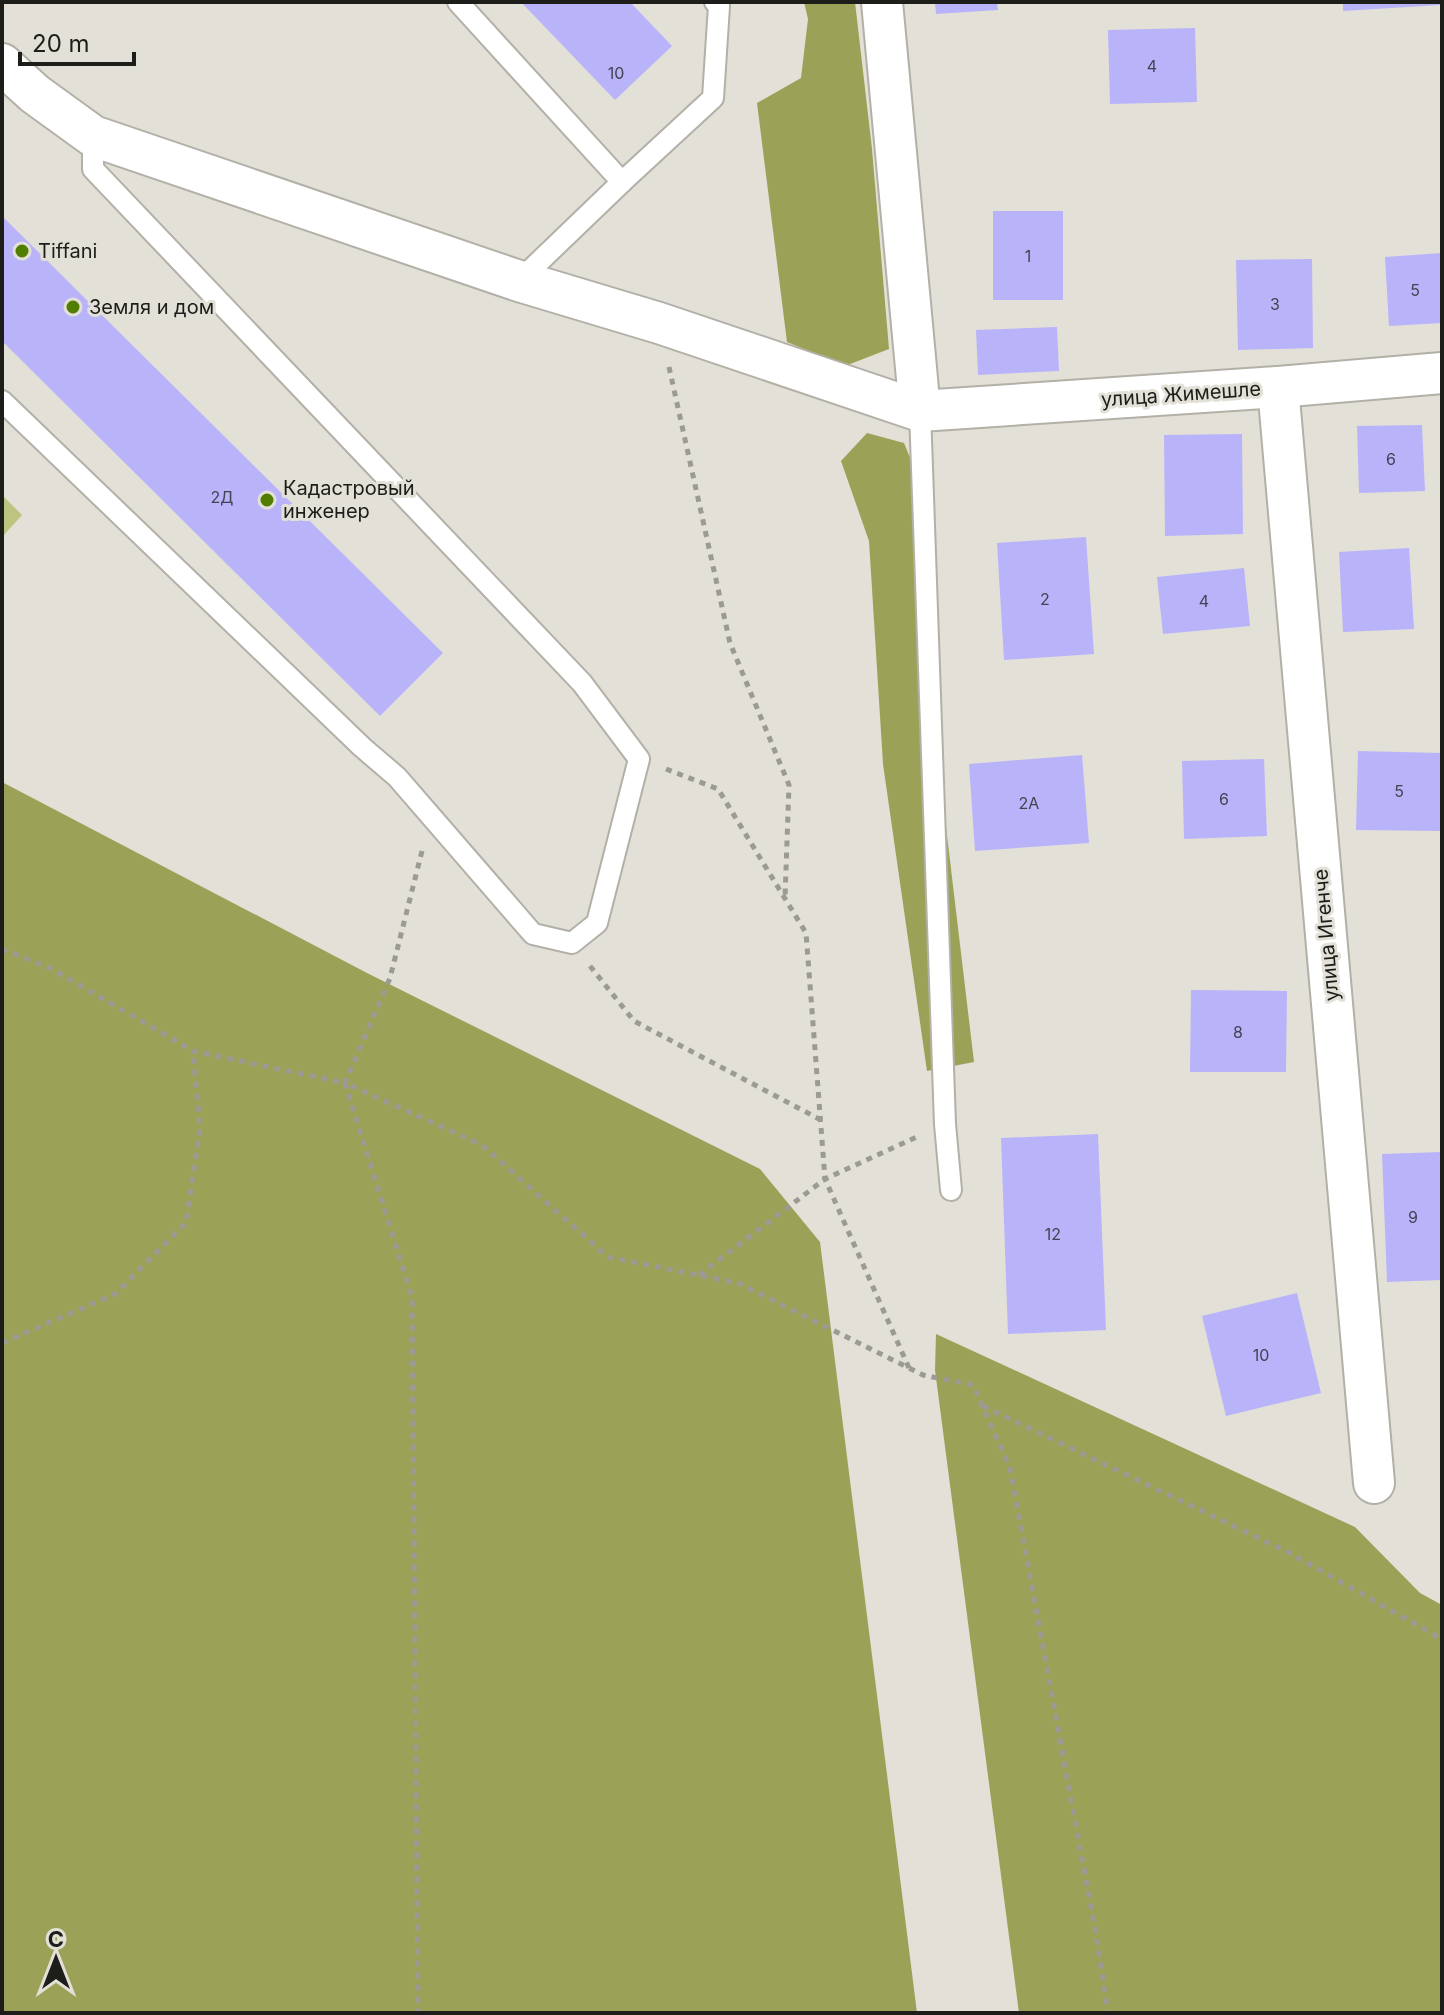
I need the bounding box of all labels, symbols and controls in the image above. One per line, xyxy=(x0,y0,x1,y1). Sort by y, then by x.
scale bar xyxy=(20,16,134,66)
text: 20 m xyxy=(32,29,90,58)
house number: 4 xyxy=(1147,56,1157,76)
house number: 10 xyxy=(608,63,624,83)
place label: Tiffani xyxy=(38,239,97,263)
marker: Tiffani xyxy=(13,242,31,260)
house number: 1 xyxy=(1025,246,1031,266)
house number: 5 xyxy=(1410,280,1420,300)
house number: 3 xyxy=(1270,294,1280,314)
place label: Земля и дом xyxy=(89,295,214,319)
marker: Земля и дом xyxy=(64,298,82,316)
street label: улица Жимешле xyxy=(1100,376,1262,412)
house number: 6 xyxy=(1386,449,1396,469)
place label: Кадастровый инженер xyxy=(283,476,415,523)
house number: 2Д xyxy=(211,487,233,507)
marker: Кадастровый инженер xyxy=(258,491,276,509)
house number: 2 xyxy=(1040,589,1050,609)
house number: 4 xyxy=(1199,591,1209,611)
house number: 5 xyxy=(1394,781,1404,801)
house number: 6 xyxy=(1219,789,1229,809)
house number: 2А xyxy=(1019,793,1039,813)
street label: улица Игенче xyxy=(1308,868,1344,1002)
house number: 8 xyxy=(1233,1022,1243,1042)
house number: 9 xyxy=(1408,1207,1418,1227)
house number: 12 xyxy=(1045,1224,1061,1244)
house number: 10 xyxy=(1253,1345,1269,1365)
north arrow xyxy=(16,1919,96,1999)
text: С xyxy=(48,1926,64,1952)

